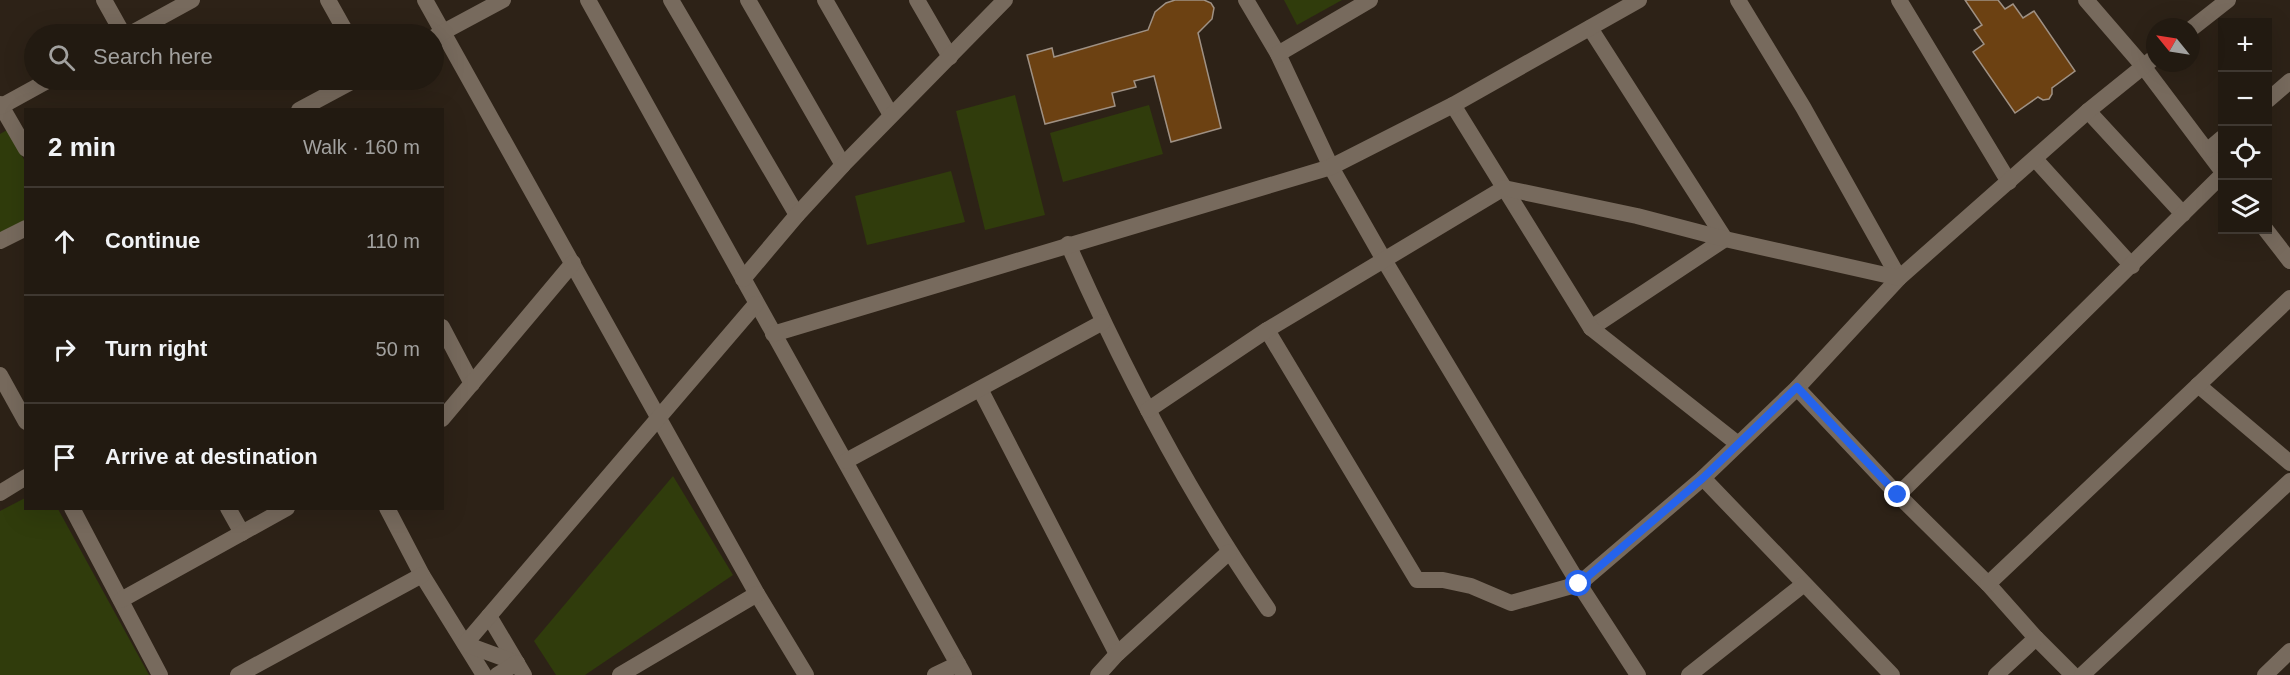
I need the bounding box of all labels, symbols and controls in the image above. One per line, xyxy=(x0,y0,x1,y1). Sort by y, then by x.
north arrow xyxy=(2146,18,2200,72)
map controls xyxy=(2218,18,2272,234)
button: + xyxy=(2218,18,2272,72)
search box xyxy=(24,24,444,90)
icon: search xyxy=(45,41,78,74)
text: Search here xyxy=(93,44,213,69)
button: − xyxy=(2218,72,2272,126)
button: locate xyxy=(2218,126,2272,180)
text: 2 min xyxy=(48,132,116,162)
text: Walk · 160 m xyxy=(303,136,420,158)
button: layers xyxy=(2218,180,2272,234)
icon: ahead xyxy=(48,225,81,258)
text: Continue xyxy=(105,228,200,253)
text: 110 m xyxy=(366,230,420,252)
icon: right xyxy=(48,333,81,366)
text: Turn right xyxy=(105,336,207,361)
text: 50 m xyxy=(376,338,420,360)
icon: arrive xyxy=(48,441,81,474)
text: Arrive at destination xyxy=(105,444,318,469)
route end xyxy=(1884,481,1910,507)
route start xyxy=(1565,570,1591,596)

